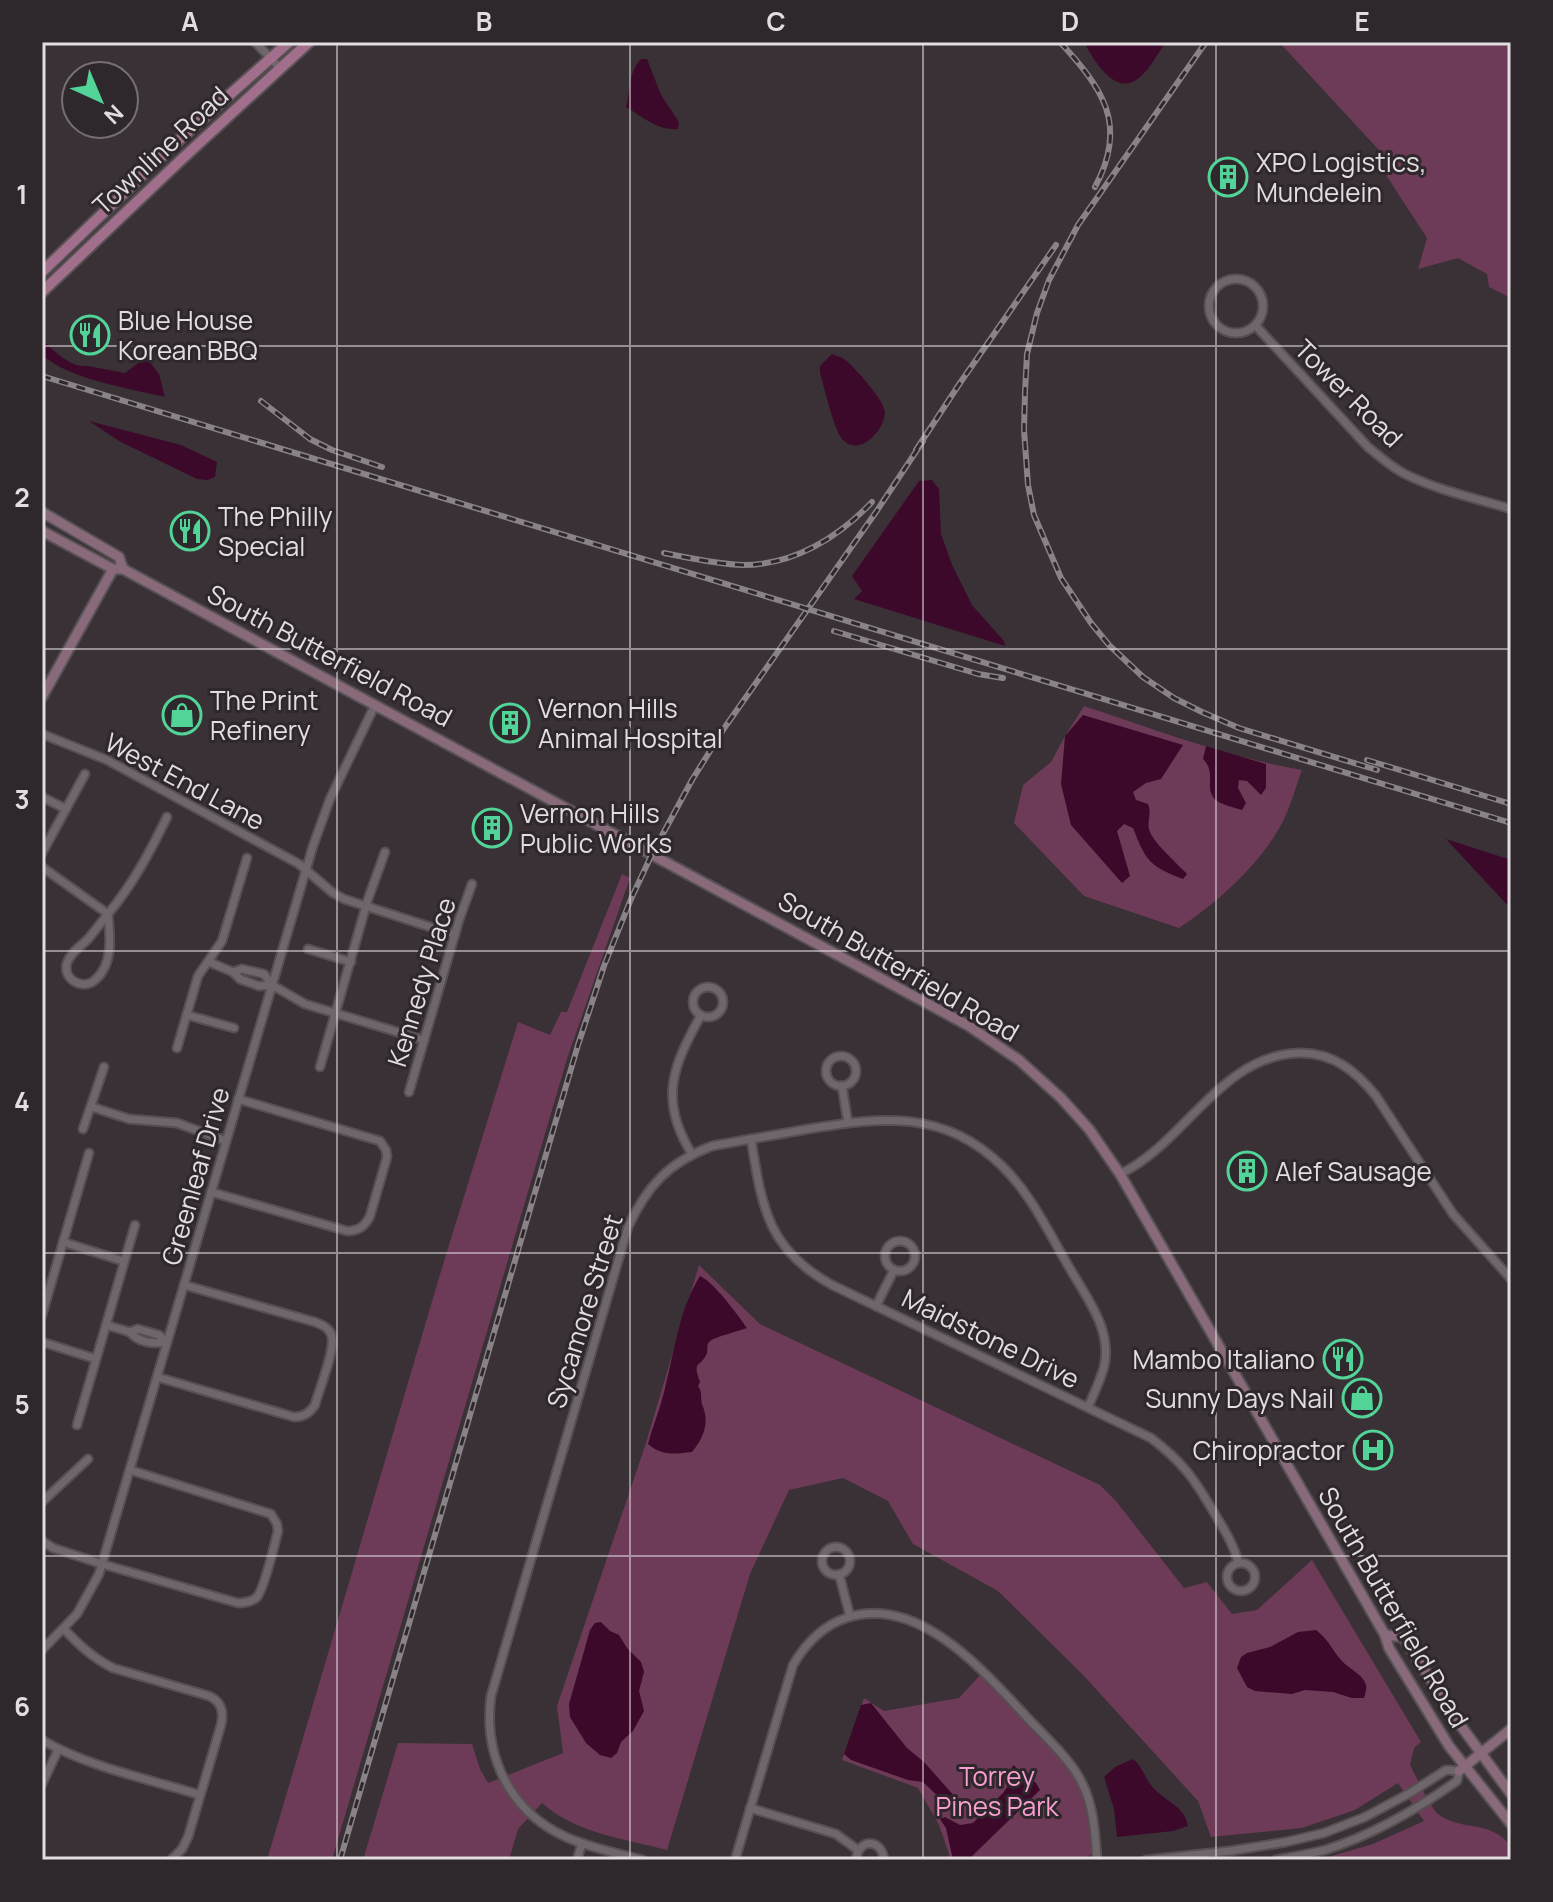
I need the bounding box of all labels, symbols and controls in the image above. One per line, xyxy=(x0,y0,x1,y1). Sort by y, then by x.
text: A xyxy=(181,3,199,39)
text: B xyxy=(476,3,492,39)
text: C xyxy=(766,3,786,39)
text: D xyxy=(1061,3,1079,39)
text: E xyxy=(1354,3,1370,39)
north arrow xyxy=(60,60,140,140)
street label: Townline Road xyxy=(84,78,236,222)
text: N xyxy=(98,98,130,131)
place label: XPO Logistics, Mundelein xyxy=(1256,144,1427,210)
building icon: XPO Logistics, Mundelein xyxy=(1207,156,1249,198)
text: 1 xyxy=(16,176,28,212)
place label: Blue House Korean BBQ xyxy=(118,302,258,368)
restaurant icon: Blue House Korean BBQ xyxy=(69,314,111,356)
street label: Tower Road xyxy=(1287,331,1411,455)
text: 2 xyxy=(14,479,30,515)
place label: The Philly Special xyxy=(218,498,333,564)
restaurant icon: The Philly Special xyxy=(169,510,211,552)
street label: South Butterfield Road xyxy=(201,575,459,735)
place label: The Print Refinery xyxy=(210,682,318,748)
place label: Vernon Hills Animal Hospital xyxy=(538,690,723,756)
shop icon: The Print Refinery xyxy=(161,694,203,736)
building icon: Vernon Hills Animal Hospital xyxy=(489,702,531,744)
street label: West End Lane xyxy=(99,724,271,838)
text: 3 xyxy=(14,781,30,817)
place label: Vernon Hills Public Works xyxy=(520,795,672,861)
building icon: Vernon Hills Public Works xyxy=(471,807,513,849)
street label: South Butterfield Road xyxy=(772,882,1026,1050)
street label: Kennedy Place xyxy=(378,893,464,1071)
text: 4 xyxy=(14,1083,30,1119)
street label: Greenleaf Drive xyxy=(152,1083,238,1269)
building icon: Alef Sausage xyxy=(1226,1150,1268,1192)
place label: Alef Sausage xyxy=(1275,1153,1432,1189)
street label: Sycamore Street xyxy=(537,1210,631,1412)
street label: Maidstone Drive xyxy=(896,1279,1086,1397)
restaurant icon: Mambo Italiano xyxy=(1322,1338,1364,1380)
place label: Mambo Italiano xyxy=(1132,1341,1315,1377)
shop icon: Sunny Days Nail xyxy=(1341,1377,1383,1419)
place label: Sunny Days Nail xyxy=(1145,1380,1334,1416)
text: 5 xyxy=(14,1386,30,1422)
hospital icon: Chiropractor xyxy=(1352,1429,1394,1471)
place label: Chiropractor xyxy=(1193,1432,1345,1468)
street label: South Butterfield Road xyxy=(1310,1480,1478,1734)
text: 6 xyxy=(14,1688,30,1724)
park label: Torrey Pines Park xyxy=(936,1758,1060,1824)

